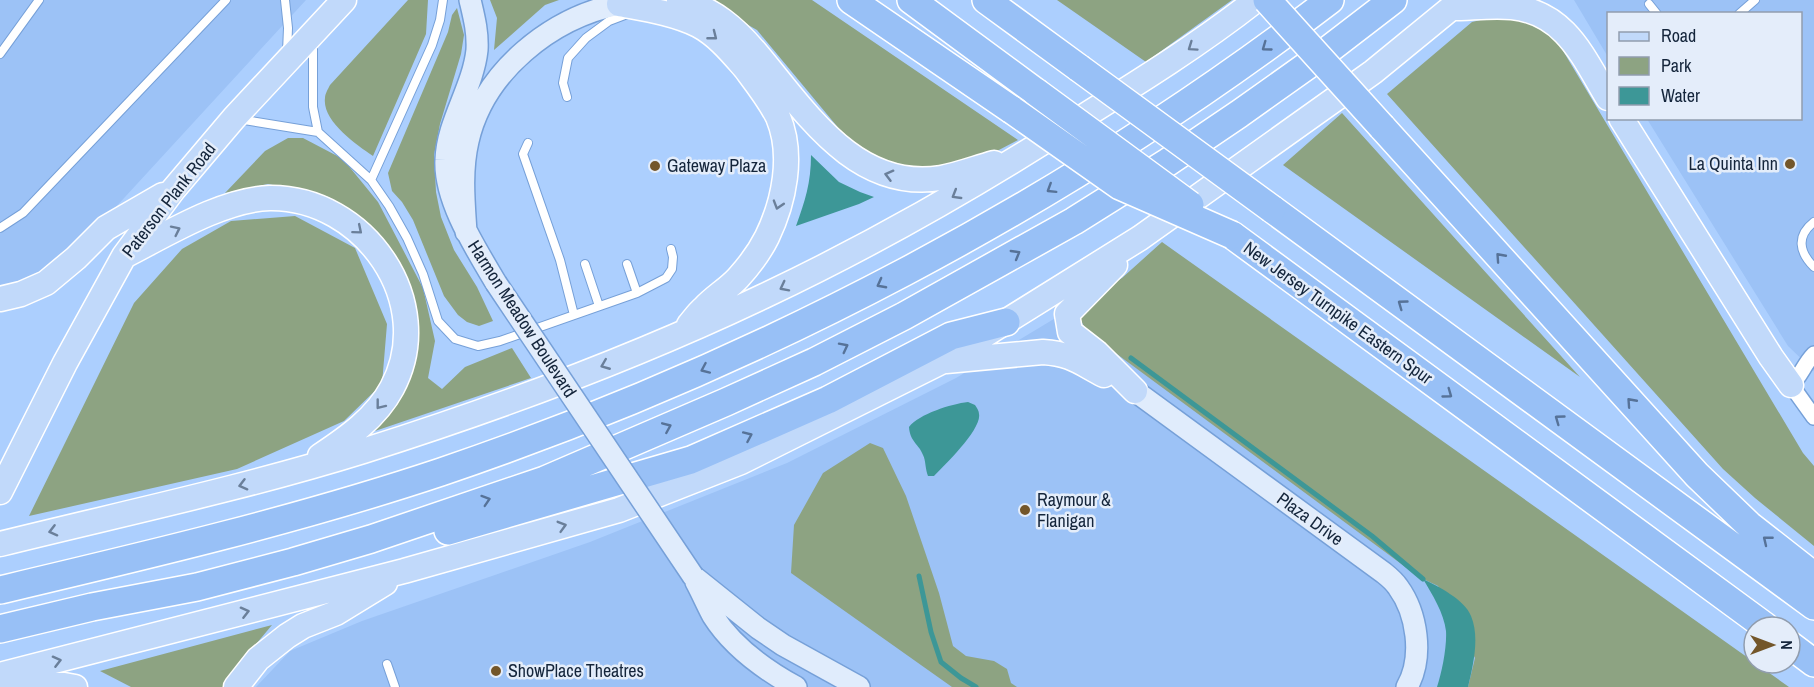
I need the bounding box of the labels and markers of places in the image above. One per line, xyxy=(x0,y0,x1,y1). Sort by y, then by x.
place label: La Quinta Inn xyxy=(1689,151,1778,176)
place label: Gateway Plaza xyxy=(667,153,766,178)
marker: La Quinta Inn xyxy=(1783,157,1797,171)
marker: Gateway Plaza xyxy=(648,159,662,173)
place label: Raymour & Flanigan xyxy=(1037,487,1111,533)
marker: Raymour & Flanigan xyxy=(1018,503,1032,517)
place label: ShowPlace Theatres xyxy=(508,658,644,683)
marker: ShowPlace Theatres xyxy=(489,664,503,678)

